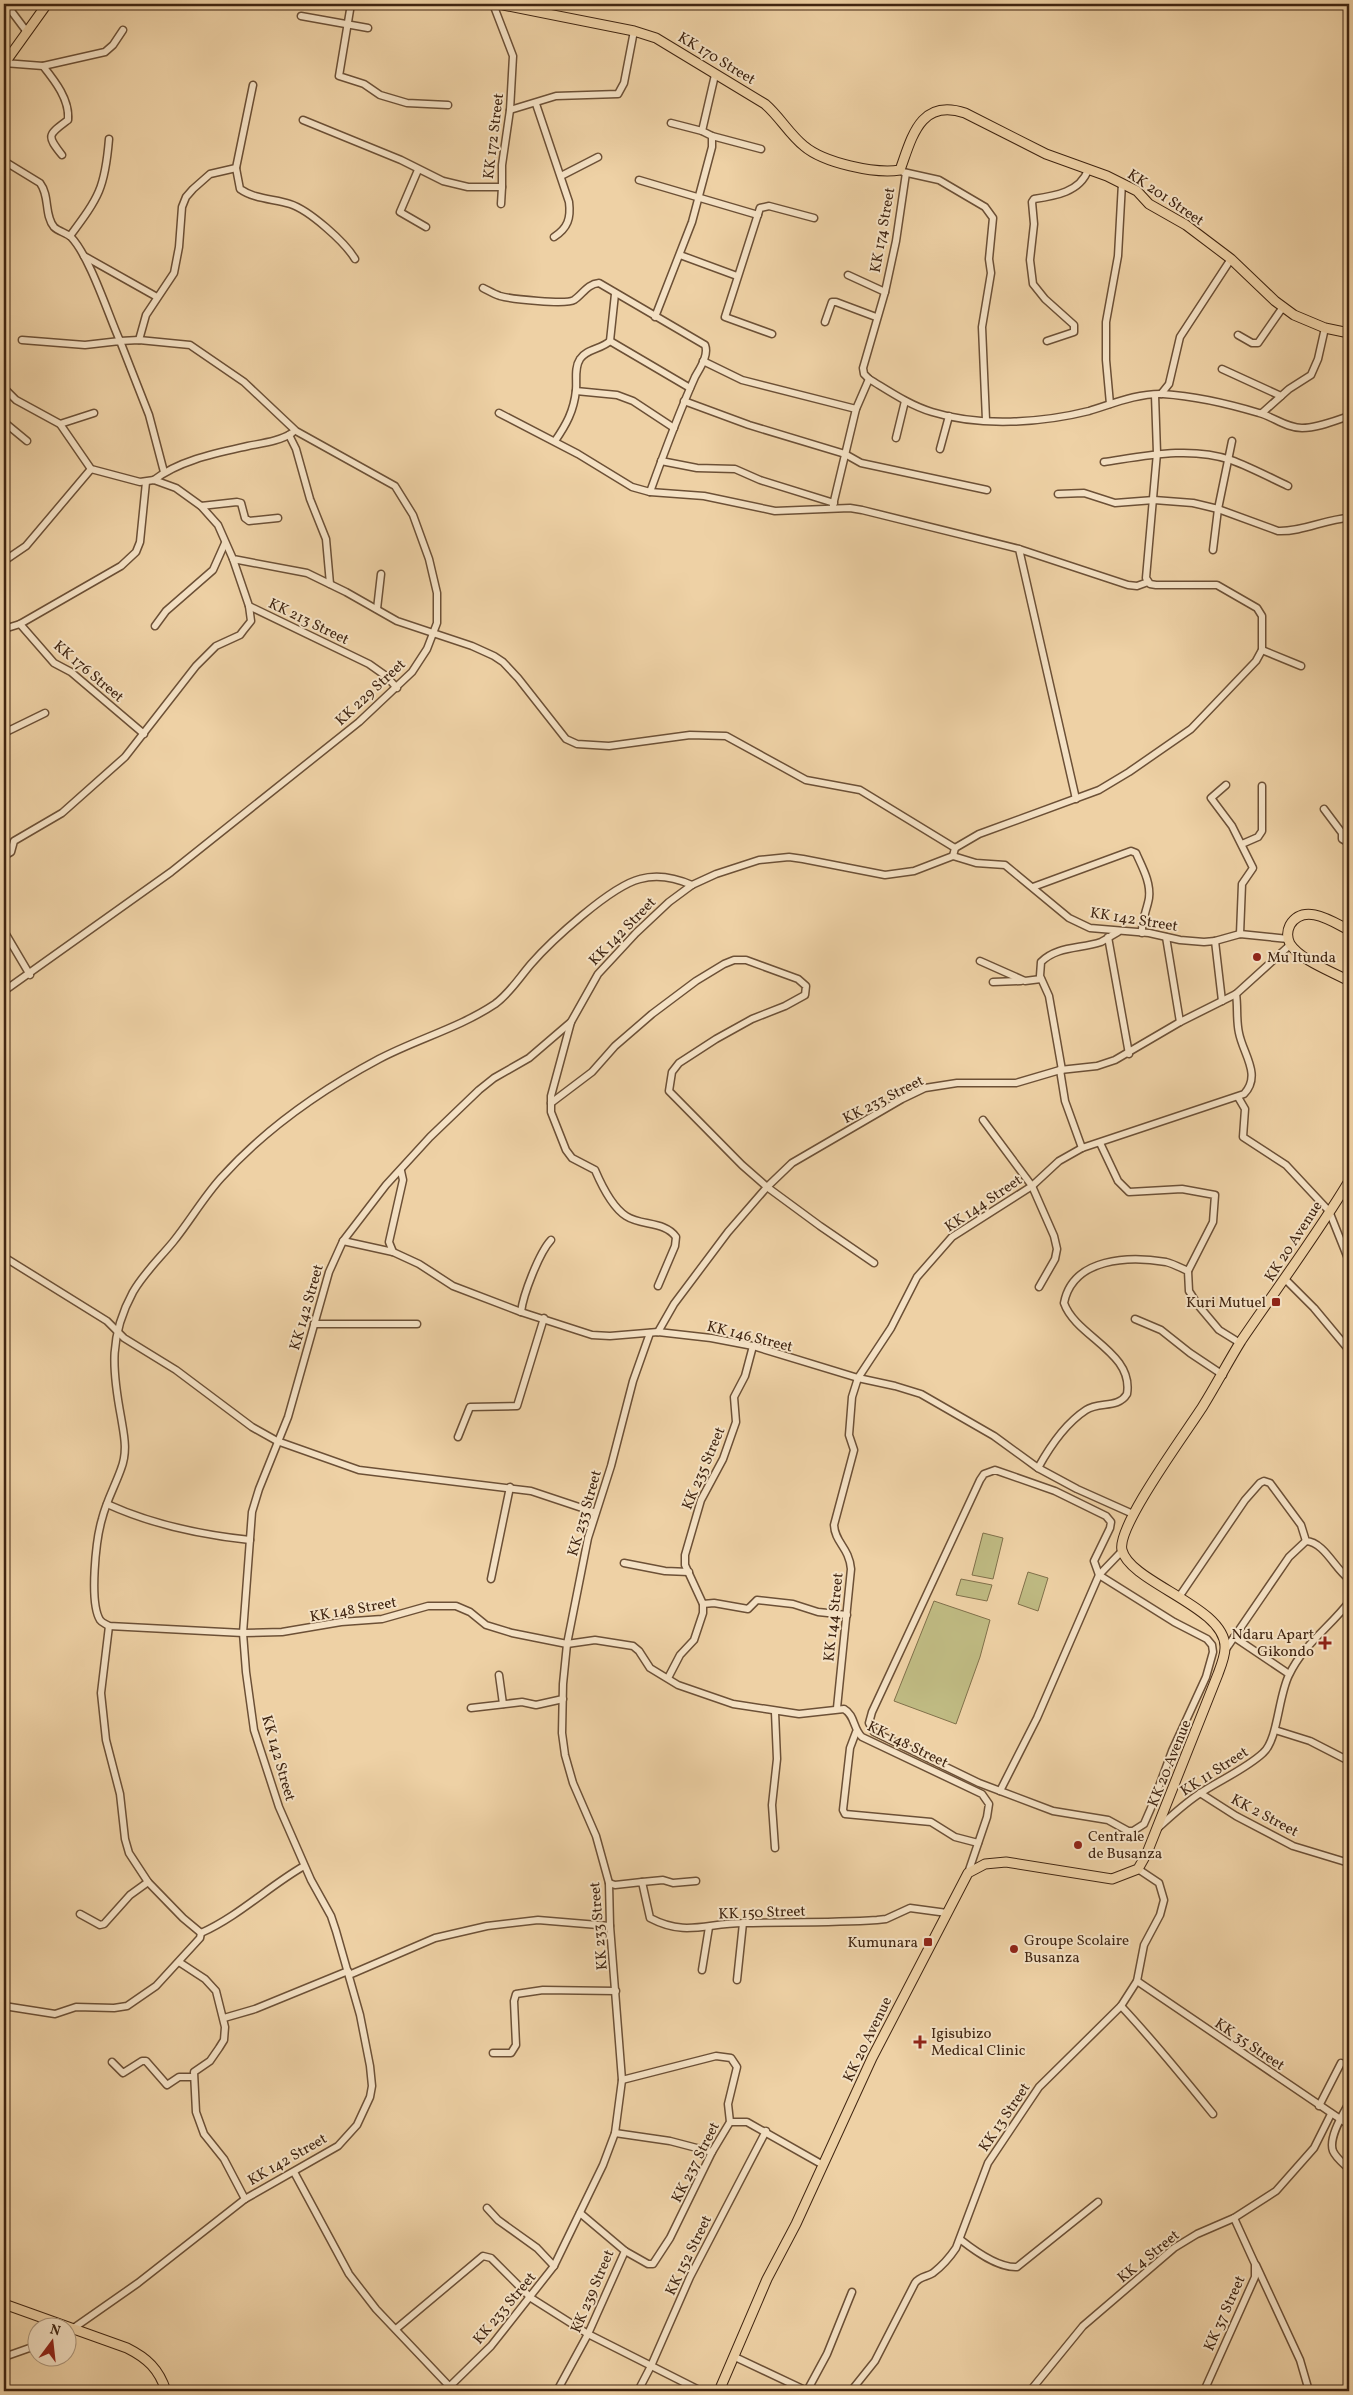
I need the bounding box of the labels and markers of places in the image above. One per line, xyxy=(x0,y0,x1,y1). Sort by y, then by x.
place label: Mu Itunda xyxy=(1267,948,1336,969)
marker: Mu Itunda xyxy=(1251,951,1263,963)
place label: Kuri Mutuel xyxy=(1186,1293,1266,1314)
marker: Kuri Mutuel xyxy=(1270,1296,1282,1308)
place label: Ndaru Apart Gikondo xyxy=(1232,1625,1314,1663)
marker: Ndaru Apart Gikondo xyxy=(1318,1636,1332,1650)
place label: Centrale de Busanza xyxy=(1088,1827,1162,1865)
marker: Centrale de Busanza xyxy=(1072,1839,1084,1851)
place label: Groupe Scolaire Busanza xyxy=(1024,1931,1129,1969)
place label: Kumunara xyxy=(847,1933,918,1954)
marker: Kumunara xyxy=(922,1936,934,1948)
marker: Groupe Scolaire Busanza xyxy=(1008,1943,1020,1955)
place label: Igisubizo Medical Clinic xyxy=(931,2024,1026,2062)
marker: Igisubizo Medical Clinic xyxy=(913,2035,927,2049)

